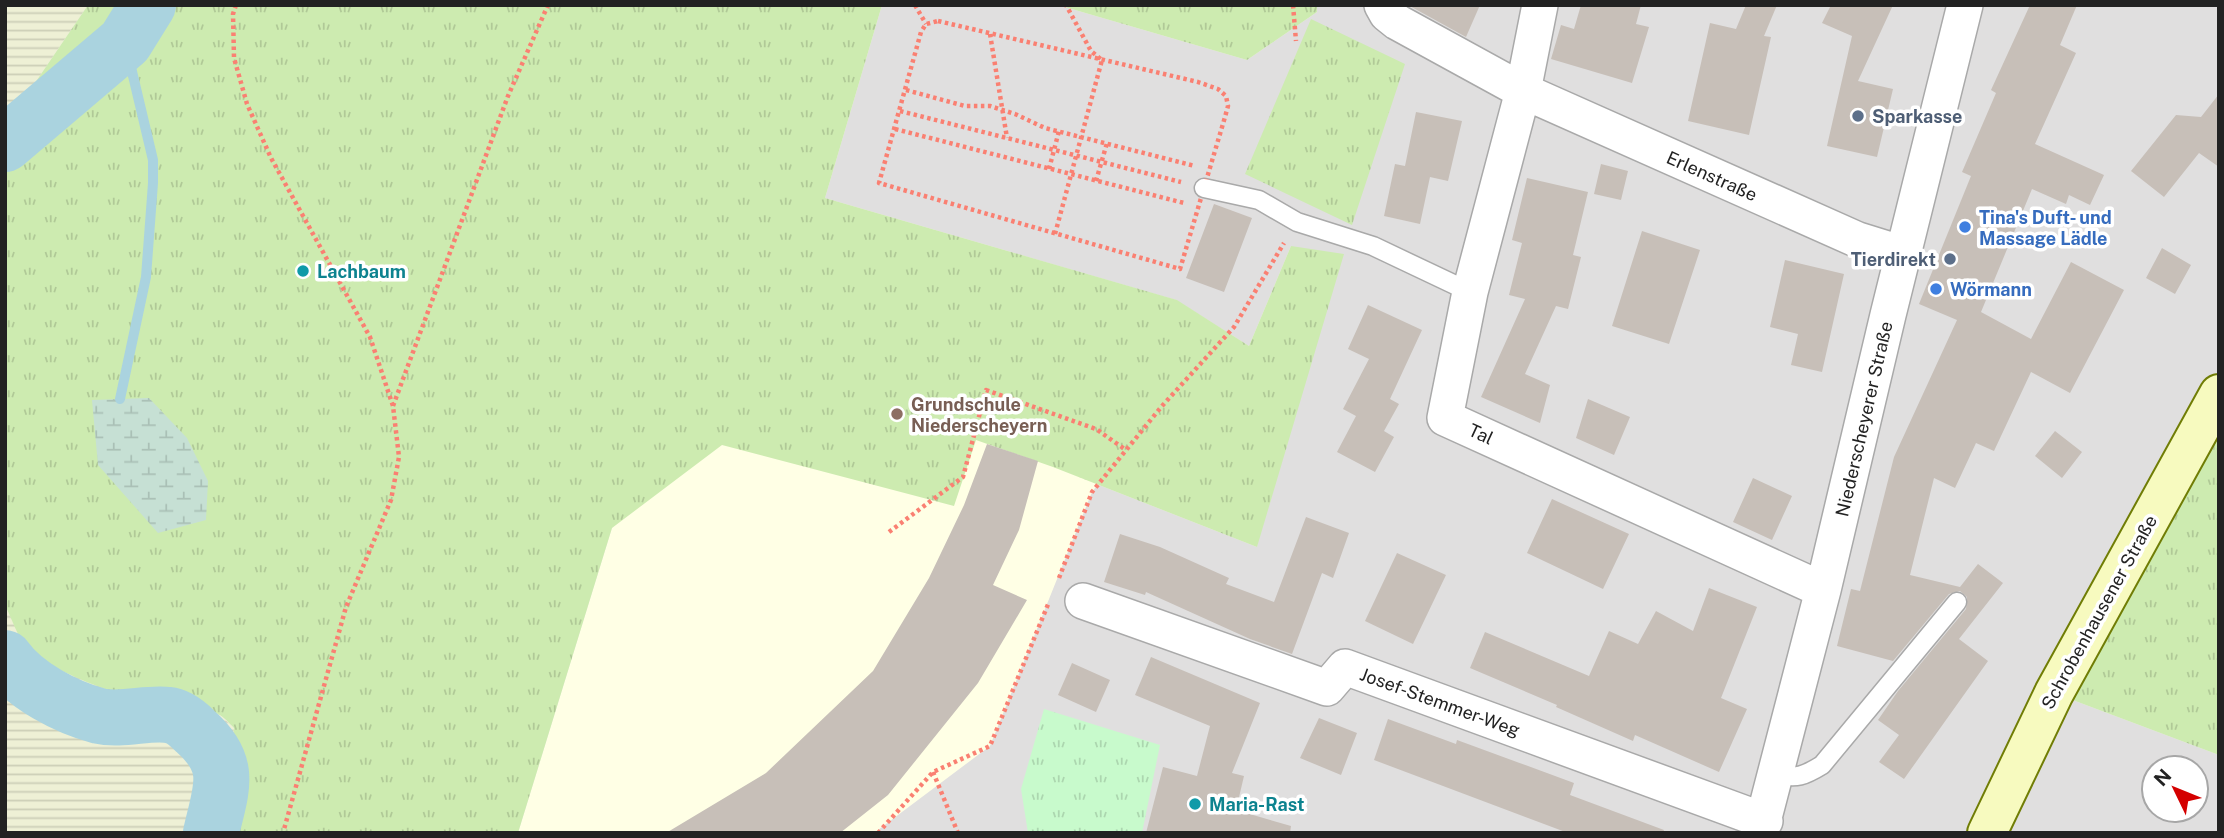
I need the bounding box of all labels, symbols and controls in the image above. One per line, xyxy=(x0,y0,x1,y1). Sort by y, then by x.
place label: Sparkasse xyxy=(1872,106,1962,127)
marker: Sparkasse xyxy=(1850,108,1866,124)
street label: Erlenstraße xyxy=(1663,147,1761,205)
place label: Tina's Duft- und Massage Lädle xyxy=(1979,207,2112,249)
marker: Tina's Duft- und Massage Lädle xyxy=(1957,219,1973,235)
place label: Tierdirekt xyxy=(1851,249,1936,270)
marker: Tierdirekt xyxy=(1942,251,1958,267)
place label: Lachbaum xyxy=(317,261,406,282)
marker: Lachbaum xyxy=(295,263,311,279)
place label: Wörmann xyxy=(1950,279,2032,300)
marker: Wörmann xyxy=(1928,281,1944,297)
street label: Niederscheyerer Straße xyxy=(1831,319,1897,519)
place label: Grundschule Niederscheyern xyxy=(911,394,1047,436)
marker: Grundschule Niederscheyern xyxy=(889,406,905,422)
street label: Tal xyxy=(1465,419,1497,449)
street label: Schrobenhausener Straße xyxy=(2037,511,2161,713)
street label: Josef-Stemmer-Weg xyxy=(1357,663,1523,741)
north arrow xyxy=(2140,754,2210,824)
text: N xyxy=(2149,764,2176,790)
place label: Maria-Rast xyxy=(1209,794,1305,815)
marker: Maria-Rast xyxy=(1187,796,1203,812)

